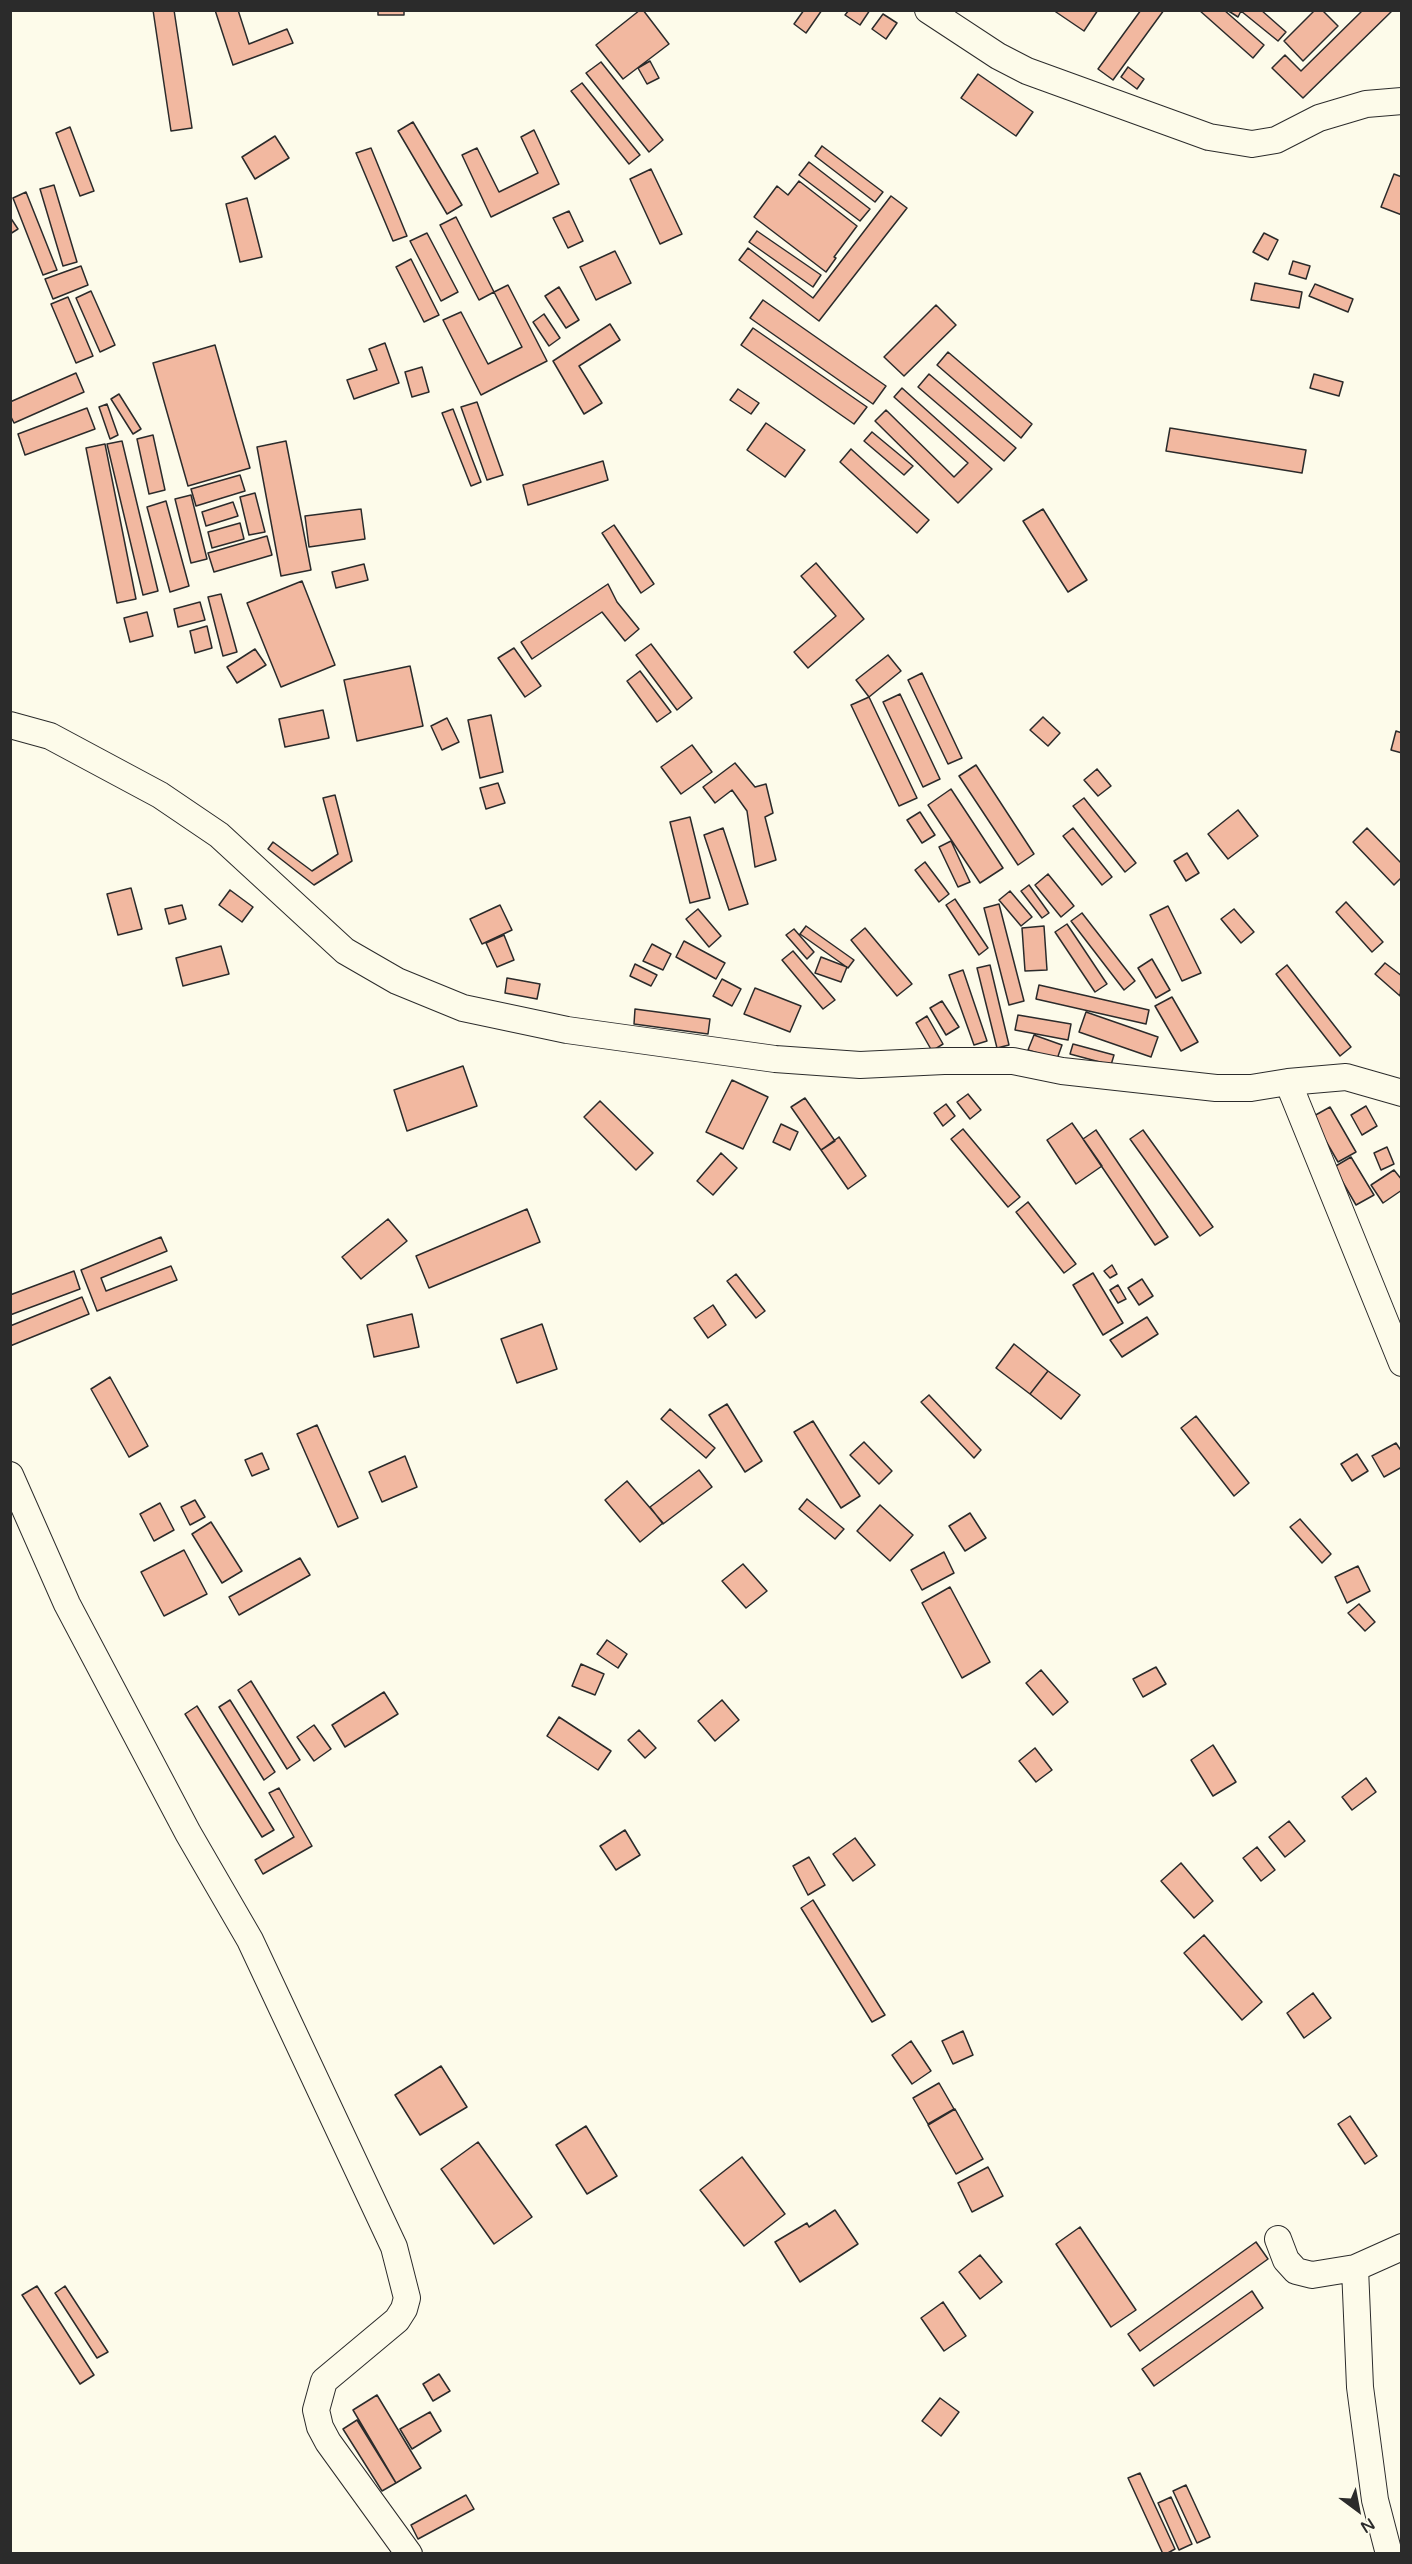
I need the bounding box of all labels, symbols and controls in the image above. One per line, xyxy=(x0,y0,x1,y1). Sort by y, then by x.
north arrow xyxy=(1328,2480,1388,2540)
text: N xyxy=(1357,2513,1378,2537)

